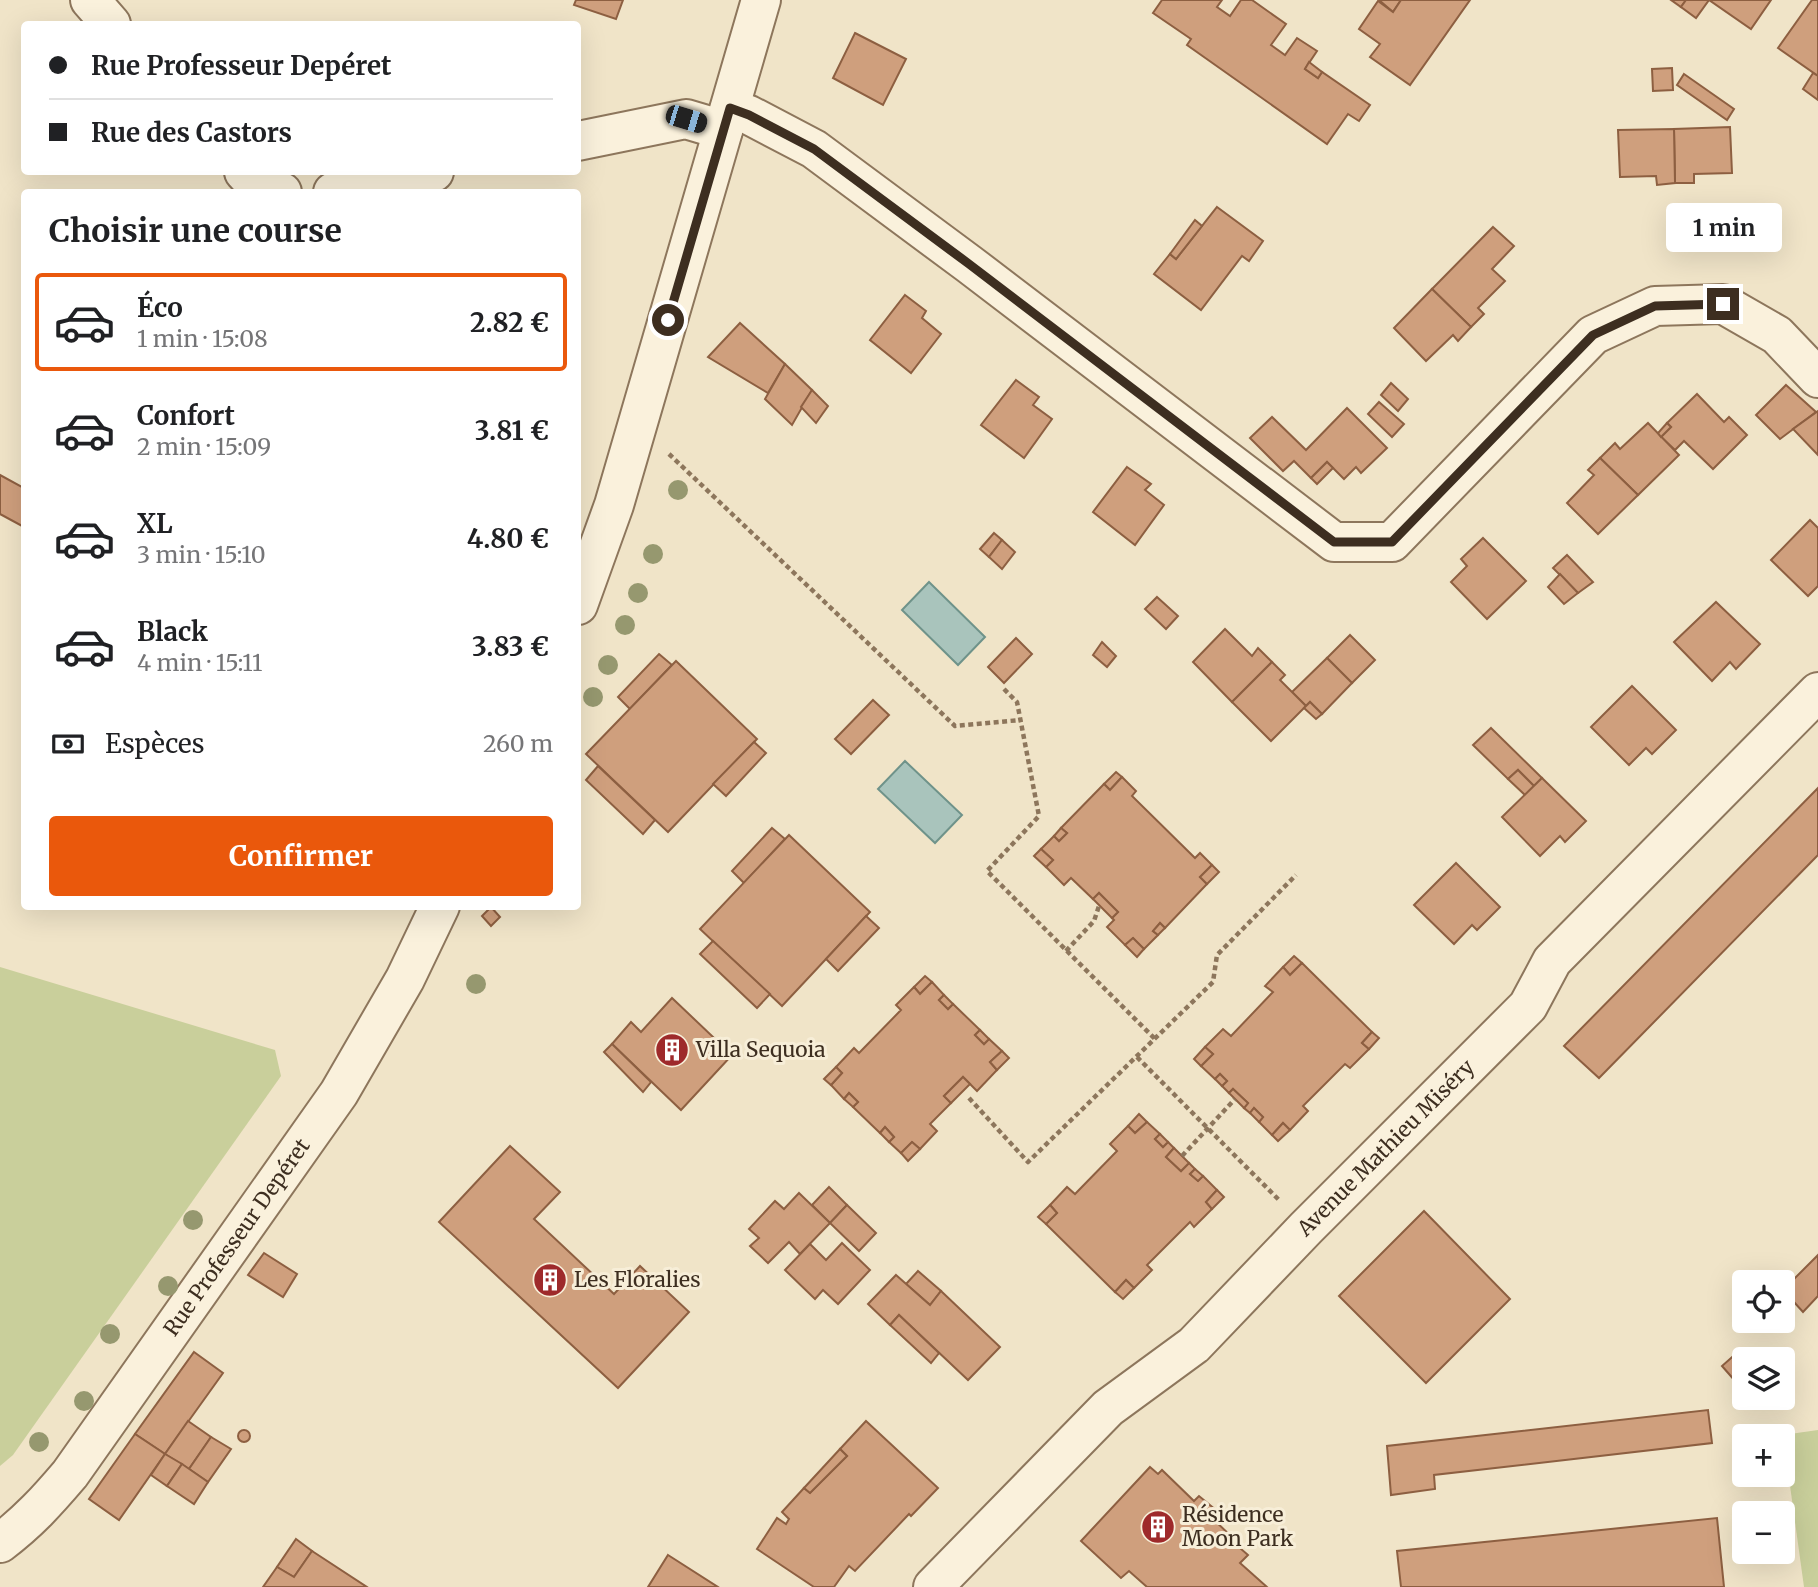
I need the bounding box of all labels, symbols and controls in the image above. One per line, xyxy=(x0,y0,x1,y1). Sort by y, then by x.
text: Rue Professeur Depéret xyxy=(91,49,391,82)
car xyxy=(663,103,710,135)
text: Rue des Castors xyxy=(91,116,292,149)
callout: 1 min xyxy=(1665,202,1781,252)
text: Choisir une course xyxy=(49,211,342,251)
text: 1 min xyxy=(1693,213,1755,242)
route end xyxy=(1707,288,1739,320)
icon: car xyxy=(53,291,116,354)
text: Éco xyxy=(137,291,183,324)
route start xyxy=(652,304,684,336)
text: 2.82 € xyxy=(470,306,549,339)
text: 1 min · 15:08 xyxy=(137,324,268,353)
icon: car xyxy=(53,399,116,462)
text: Confort xyxy=(137,399,235,432)
text: 3.81 € xyxy=(475,414,549,447)
text: 2 min · 15:09 xyxy=(137,432,271,461)
icon: car xyxy=(53,507,116,570)
text: XL xyxy=(137,507,173,540)
text: 4.80 € xyxy=(467,522,549,555)
text: 3 min · 15:10 xyxy=(137,540,266,569)
icon: car xyxy=(53,615,116,678)
text: Black xyxy=(137,615,208,648)
text: 3.83 € xyxy=(472,630,549,663)
text: 4 min · 15:11 xyxy=(137,648,262,677)
icon: cash xyxy=(49,725,87,763)
text: Espèces xyxy=(105,727,205,760)
text: 260 m xyxy=(483,729,553,758)
button: Confirmer xyxy=(49,816,553,896)
building icon: Villa Sequoia xyxy=(653,1031,691,1069)
place label: Villa Sequoia xyxy=(695,1036,826,1063)
street label: Avenue Mathieu Miséry xyxy=(1291,1053,1480,1243)
street label: Rue Professeur Depéret xyxy=(158,1133,316,1341)
building icon: Les Floralies xyxy=(531,1261,569,1299)
place label: Les Floralies xyxy=(574,1266,700,1293)
map controls xyxy=(1732,1270,1795,1564)
button: locate xyxy=(1732,1270,1795,1333)
button: layers xyxy=(1732,1347,1795,1410)
button: + xyxy=(1732,1424,1795,1487)
place label: Résidence Moon Park xyxy=(1182,1501,1294,1552)
button: − xyxy=(1732,1501,1795,1564)
building icon: Résidence Moon Park xyxy=(1139,1508,1177,1546)

